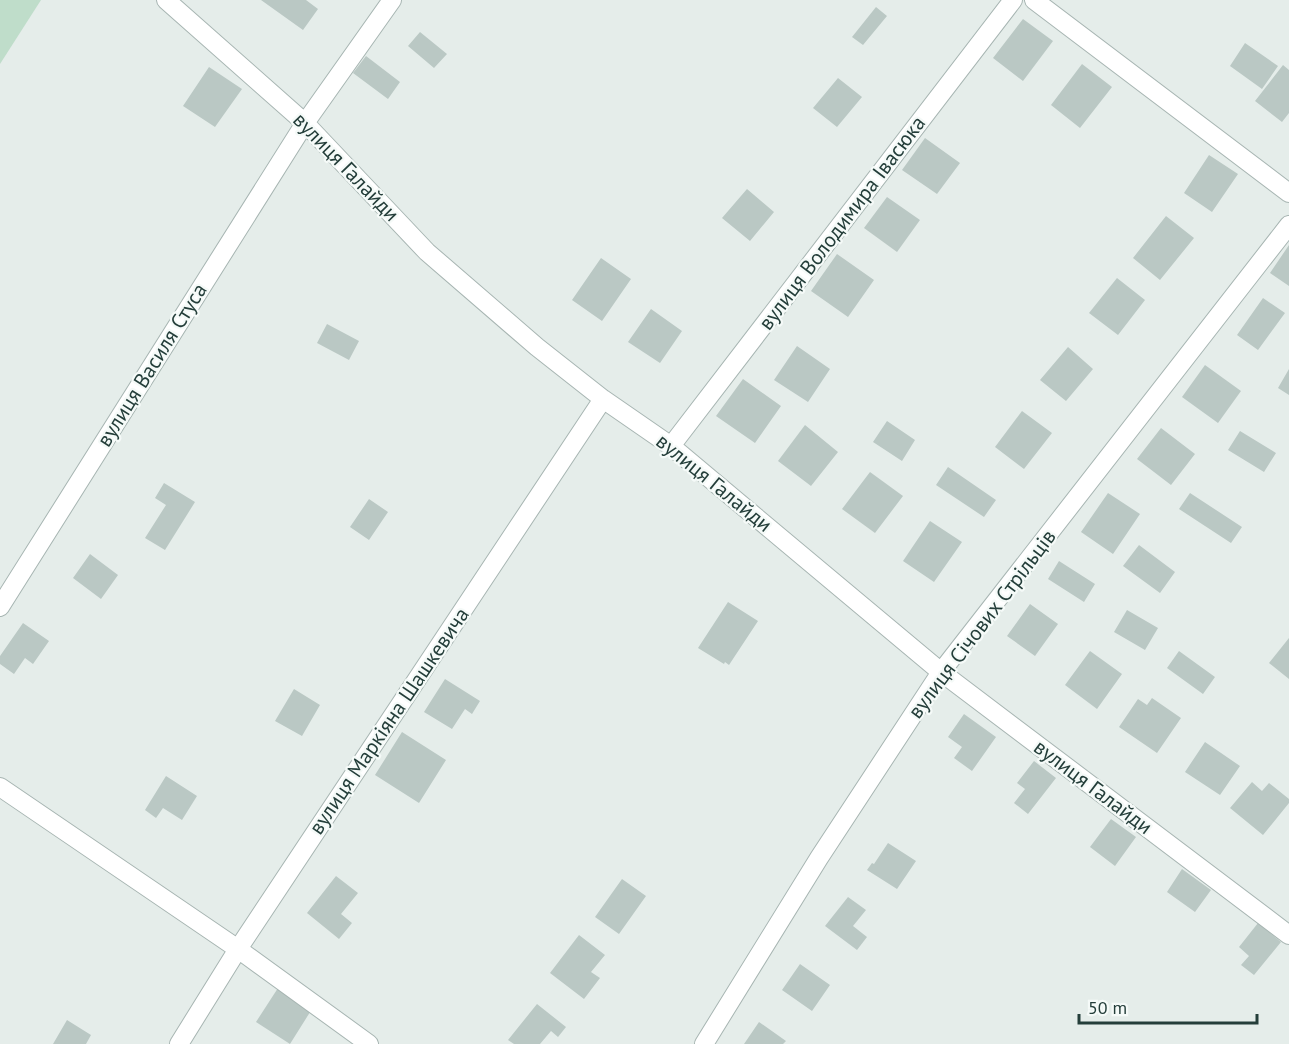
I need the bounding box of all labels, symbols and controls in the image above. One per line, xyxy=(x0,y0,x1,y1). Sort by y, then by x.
street label: вулиця Галайди xyxy=(287,106,405,227)
street label: вулиця Володимира Івасюка xyxy=(752,110,931,335)
street label: вулиця Василя Стуса xyxy=(90,278,213,451)
street label: вулиця Галайди xyxy=(651,428,778,538)
street label: вулиця Січових Стрільців xyxy=(902,524,1062,724)
street label: вулиця Маркіяна Шашкевича xyxy=(302,602,475,839)
street label: вулиця Галайди xyxy=(1029,733,1158,840)
scale bar xyxy=(1079,987,1258,1025)
text: 50 m xyxy=(1088,996,1127,1019)

